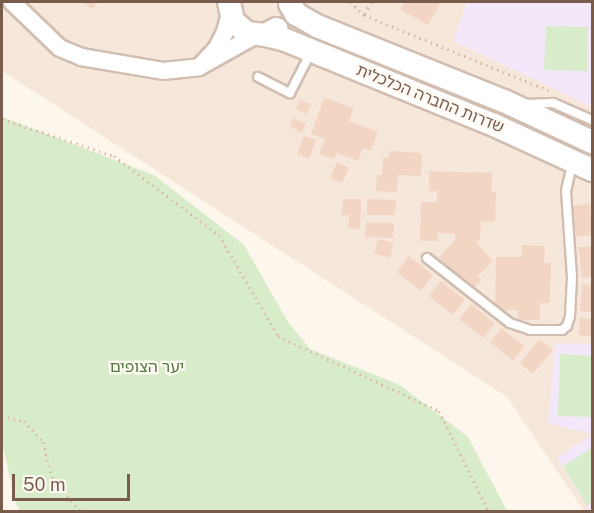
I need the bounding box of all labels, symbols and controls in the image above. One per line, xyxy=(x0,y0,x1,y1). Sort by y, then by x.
street label: שדרות החברה הכלכלית xyxy=(353,61,507,137)
park label: יער הצופים xyxy=(110,357,184,377)
scale bar xyxy=(15,462,134,500)
text: 50 m xyxy=(23,474,66,495)

